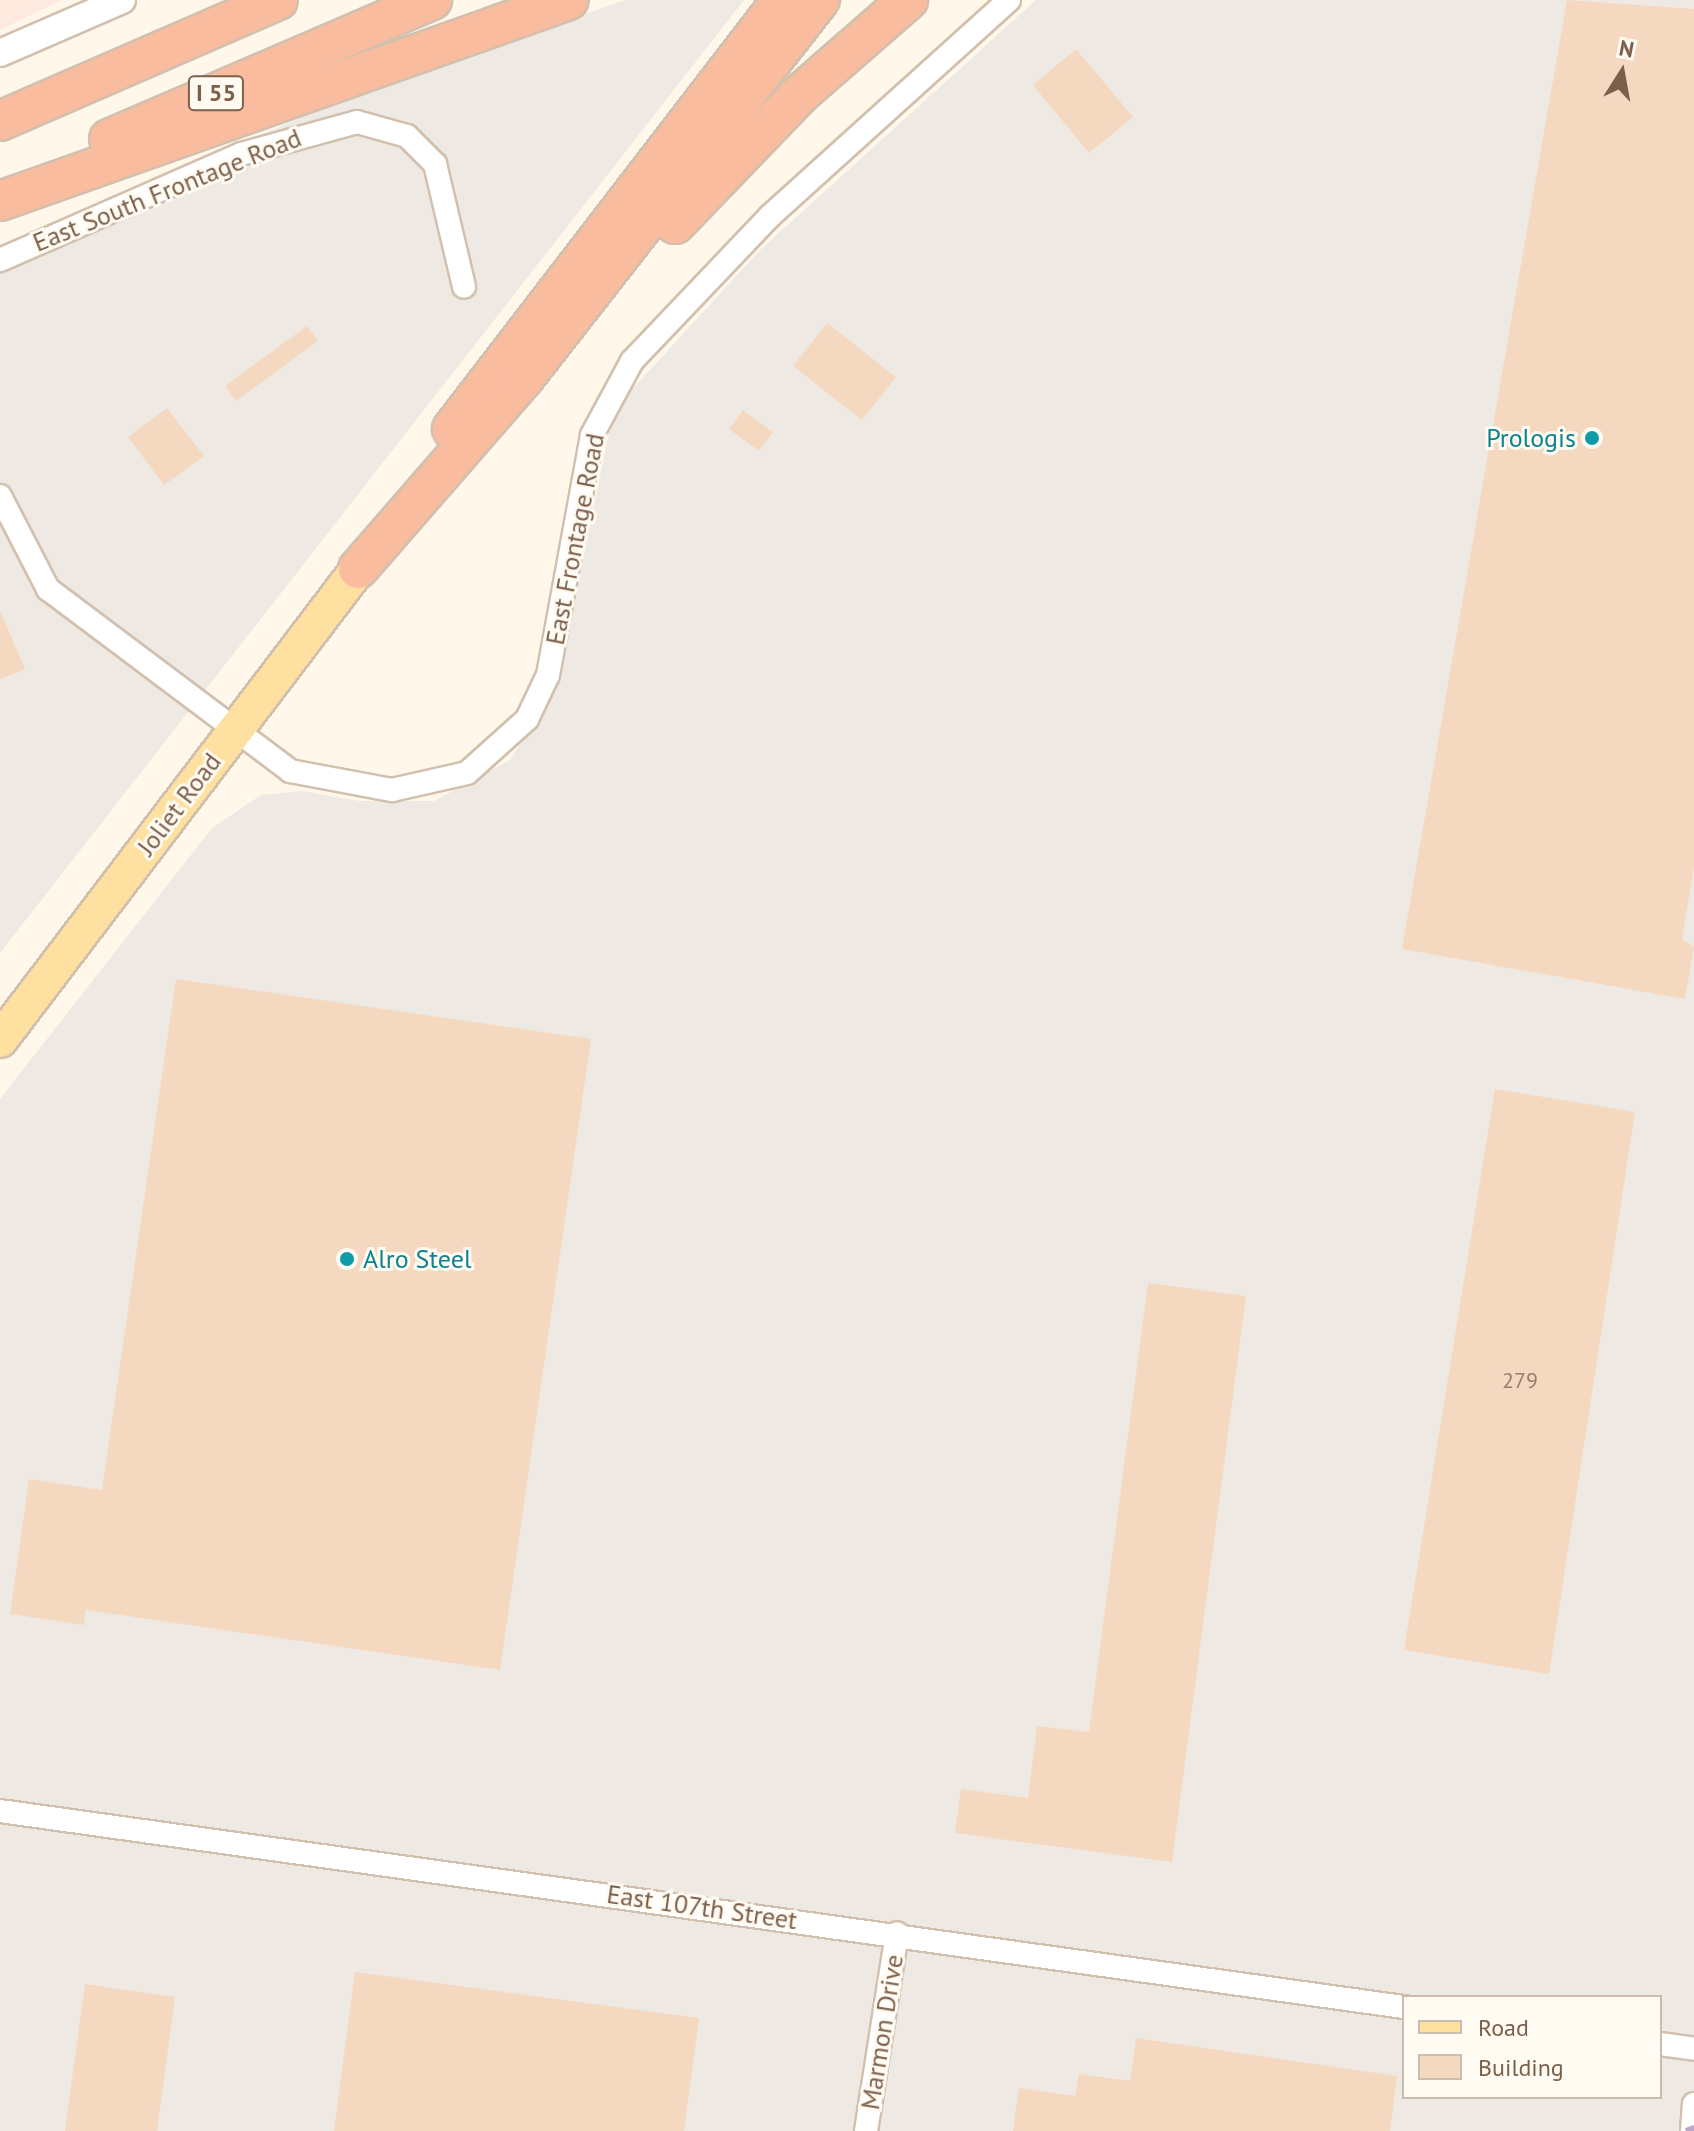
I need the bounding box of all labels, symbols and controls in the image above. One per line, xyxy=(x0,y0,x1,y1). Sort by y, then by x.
north arrow xyxy=(1582,32,1662,112)
text: N xyxy=(1617,33,1636,64)
road number: I 55 xyxy=(186,73,246,113)
street label: East South Frontage Road xyxy=(28,122,306,258)
place label: Prologis xyxy=(1486,422,1576,454)
marker: Prologis xyxy=(1583,429,1601,447)
street label: East Frontage Road xyxy=(539,431,611,647)
street label: Joliet Road xyxy=(130,747,228,861)
place label: Alro Steel xyxy=(363,1243,472,1275)
marker: Alro Steel xyxy=(338,1250,356,1268)
house number: 279 xyxy=(1502,1368,1538,1394)
street label: East 107th Street xyxy=(605,1878,799,1936)
street label: Marmon Drive xyxy=(854,1952,910,2112)
legend xyxy=(1402,1995,1662,2099)
text: Road xyxy=(1478,2012,1529,2043)
text: Building xyxy=(1478,2052,1564,2083)

